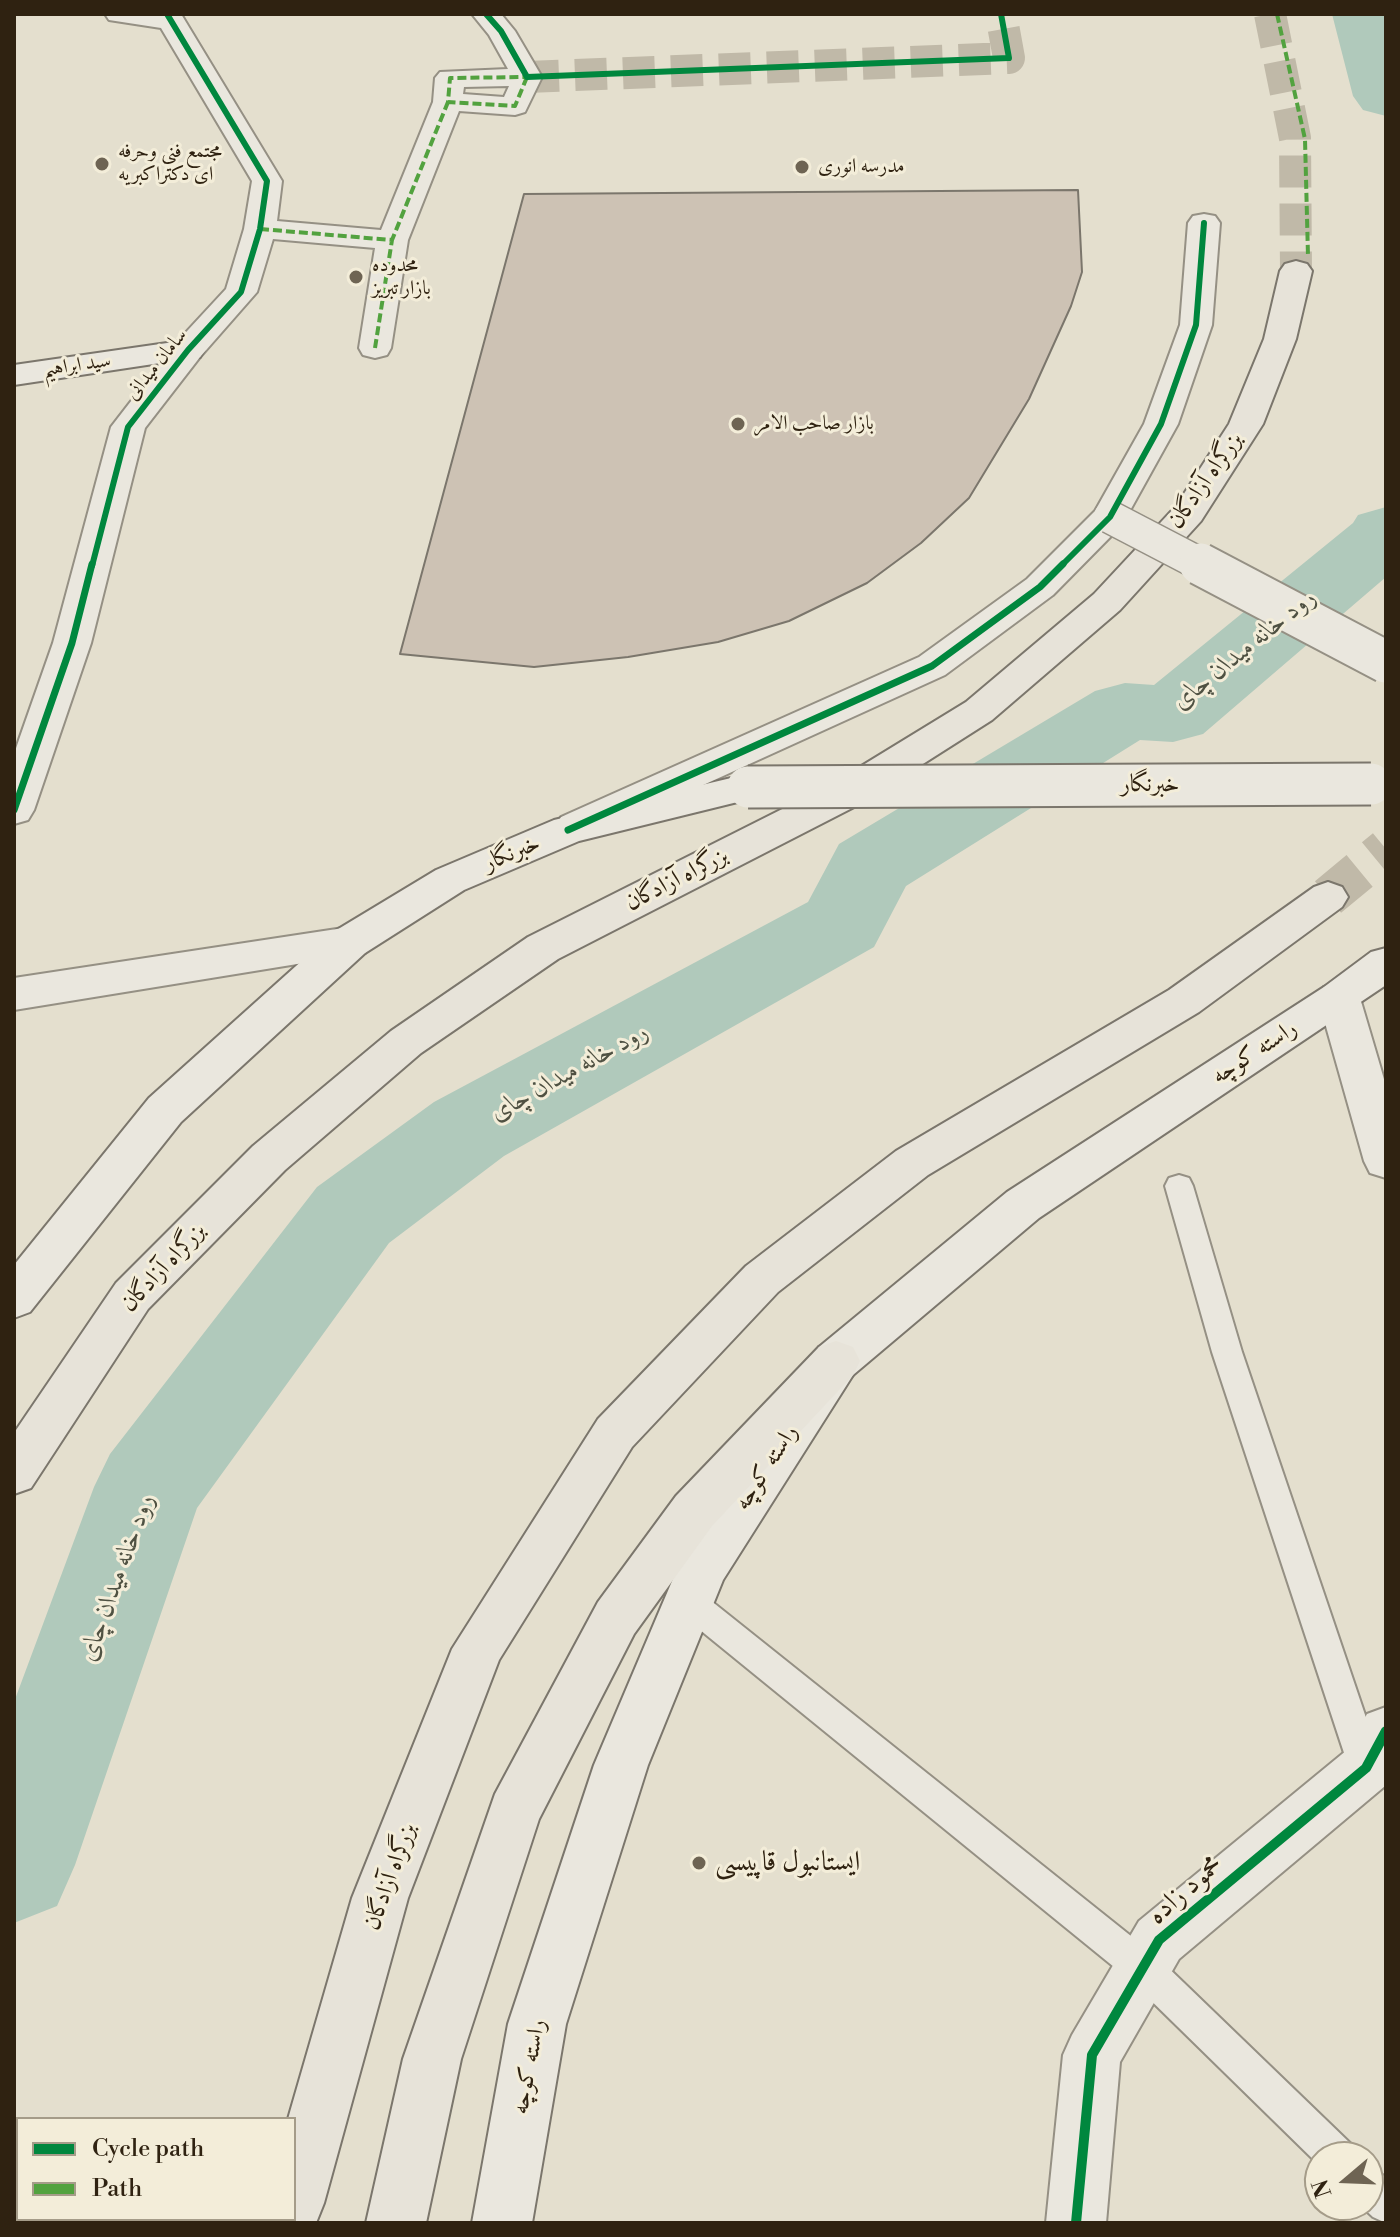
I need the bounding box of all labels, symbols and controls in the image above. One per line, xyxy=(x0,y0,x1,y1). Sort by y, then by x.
place label: مجتمع فنی وحرفه ای دکتراکبریه xyxy=(118,140,222,187)
marker: مجتمع فنی وحرفه ای دکتراکبریه xyxy=(93,155,111,173)
place label: مدرسه انوری xyxy=(818,155,905,179)
marker: مدرسه انوری xyxy=(793,158,811,176)
place label: محدوده بازار تبریز xyxy=(372,254,431,301)
marker: محدوده بازار تبریز xyxy=(347,268,365,286)
street label: سامان میدانی xyxy=(121,324,193,406)
street label: سید ابراهیم xyxy=(42,349,112,383)
place label: بازار صاحب الامر xyxy=(754,412,874,436)
marker: بازار صاحب الامر xyxy=(729,415,747,433)
street label: بزرگراه آزادگان xyxy=(1162,427,1250,535)
water label: رود خانه میدان چای xyxy=(1167,583,1323,717)
street label: خبرنگار xyxy=(1120,771,1180,799)
street label: خبرنگار xyxy=(479,829,545,879)
street label: بزرگراه آزادگان xyxy=(621,842,733,918)
street label: راسته کوچه xyxy=(1207,1015,1303,1091)
water label: رود خانه میدان چای xyxy=(486,1017,654,1129)
street label: بزرگراه آزادگان xyxy=(115,1217,213,1319)
street label: راسته کوچه xyxy=(729,1420,805,1516)
water label: رود خانه میدان چای xyxy=(73,1490,163,1666)
street label: بزرگراه آزادگان xyxy=(358,1820,424,1934)
place label: ایستانبول قاپیسی xyxy=(715,1846,860,1880)
street label: محمود زاده xyxy=(1142,1849,1230,1933)
marker: ایستانبول قاپیسی xyxy=(690,1854,708,1872)
street label: راسته کوچه xyxy=(507,2017,553,2117)
legend xyxy=(16,2117,296,2221)
text: Cycle path xyxy=(92,2134,204,2164)
north arrow xyxy=(1304,2141,1384,2221)
text: Path xyxy=(92,2174,142,2204)
text: N xyxy=(1307,2176,1338,2201)

